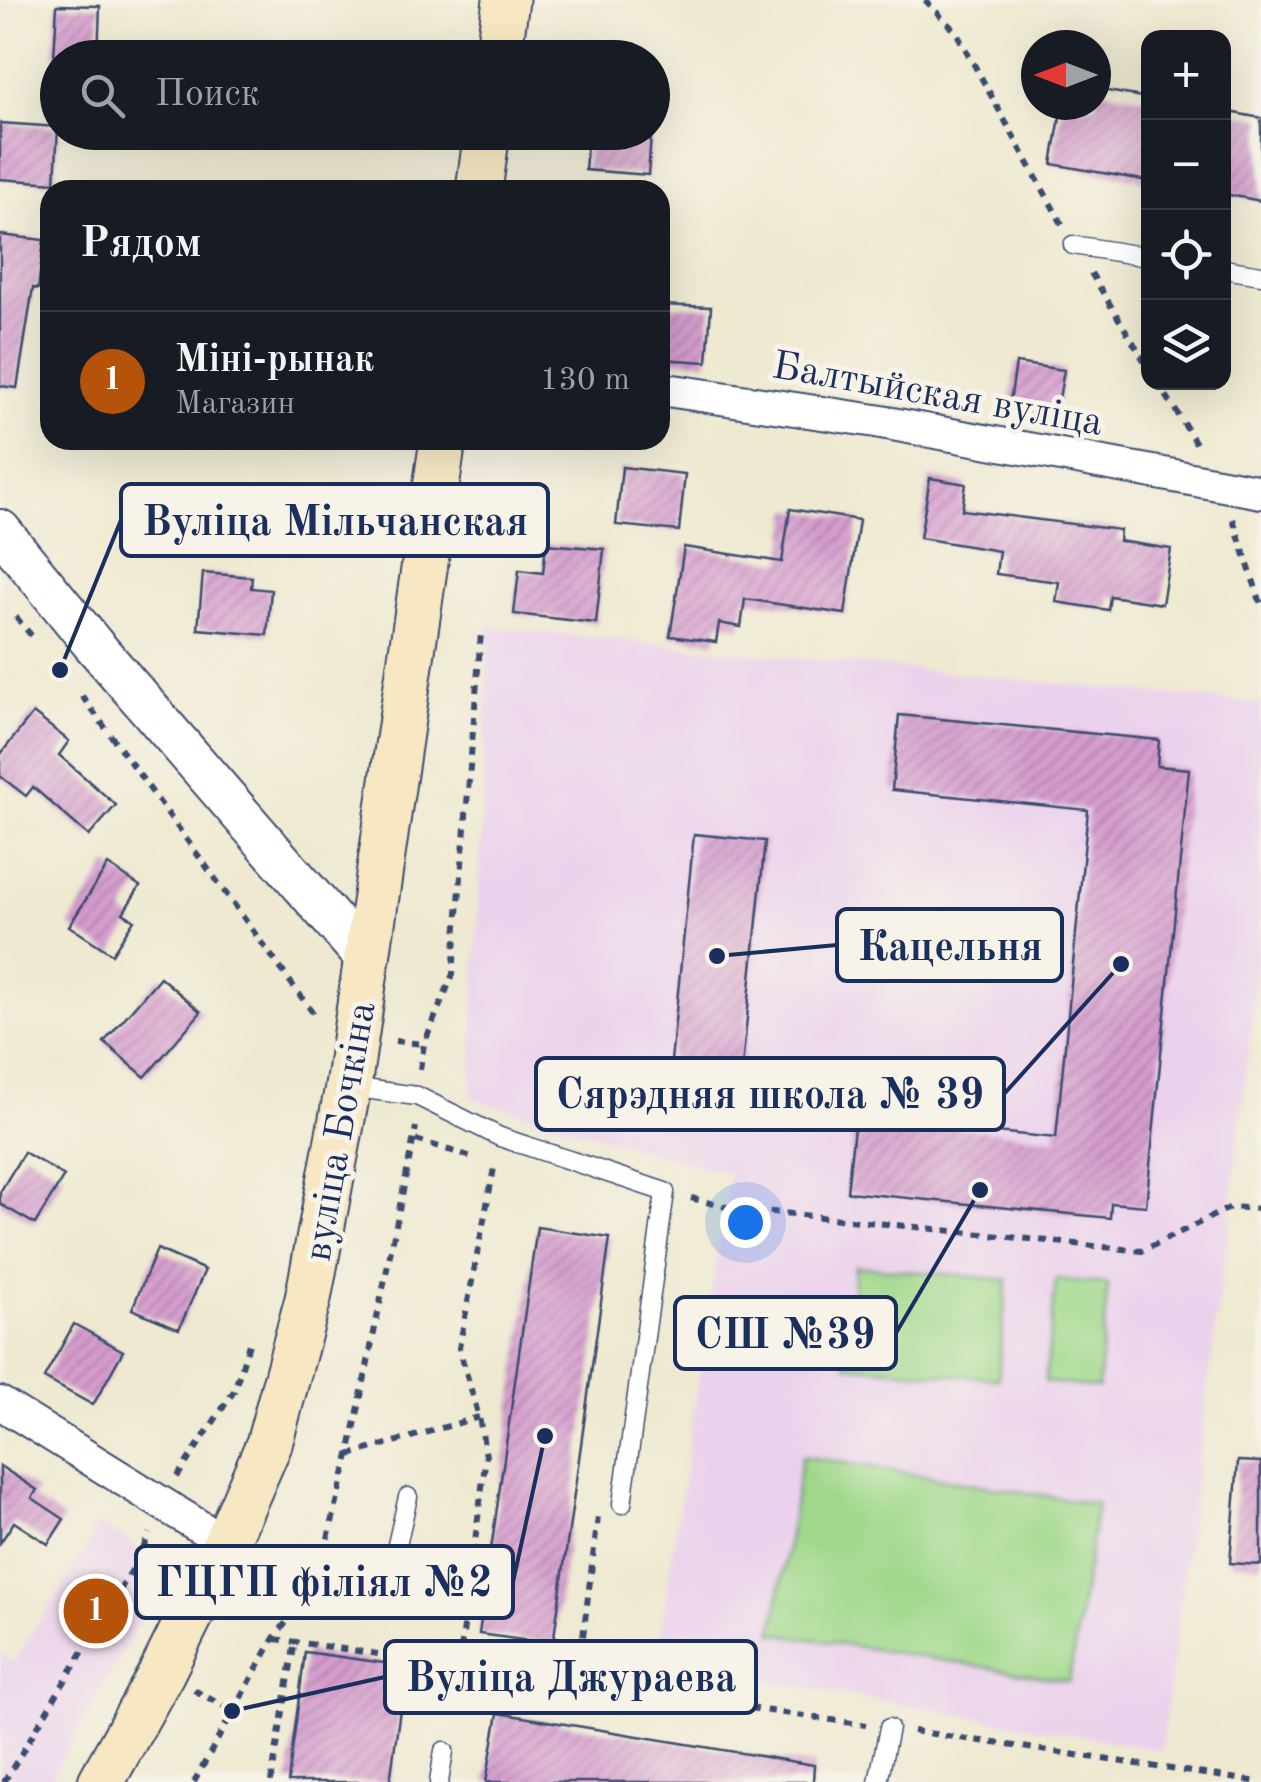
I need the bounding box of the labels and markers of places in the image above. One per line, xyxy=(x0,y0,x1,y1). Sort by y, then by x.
callout: Вуліца Мільчанская xyxy=(121,484,548,556)
callout: Кацельня xyxy=(837,909,1062,981)
callout: Сярэдняя школа № 39 xyxy=(536,1058,1004,1130)
callout: СШ №39 xyxy=(675,1297,896,1369)
callout: ГЦГП філіял №2 xyxy=(136,1546,513,1618)
pin: 1 xyxy=(64,1574,128,1648)
callout: Вуліца Джураева xyxy=(385,1641,756,1713)

